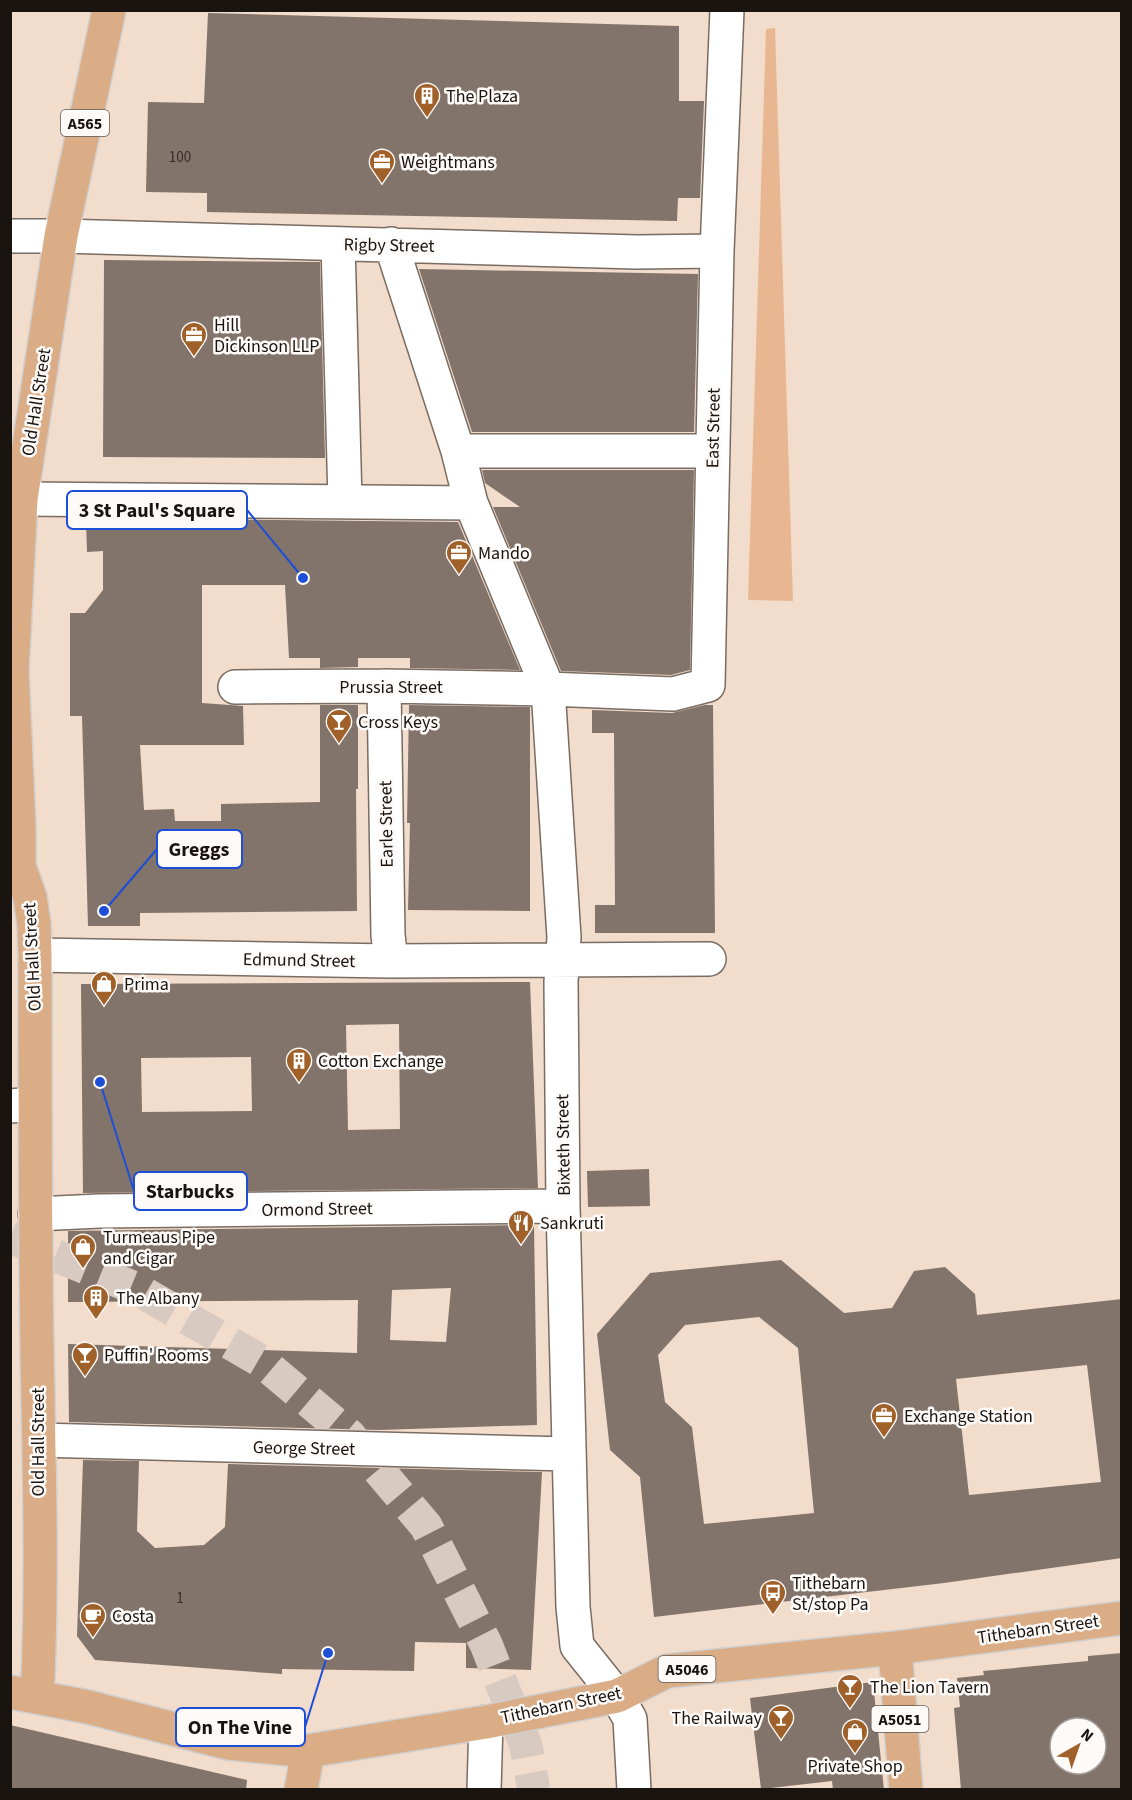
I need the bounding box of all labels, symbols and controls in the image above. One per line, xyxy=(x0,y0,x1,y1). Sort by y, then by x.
building icon: The Plaza xyxy=(412,81,442,119)
place label: The Plaza xyxy=(446,84,518,109)
road number: A565 xyxy=(61,110,109,136)
house number: 100 xyxy=(169,147,191,168)
office icon: Weightmans xyxy=(367,147,397,185)
place label: Weightmans xyxy=(401,150,495,175)
street label: Rigby Street xyxy=(343,232,435,259)
place label: Hill Dickinson LLP xyxy=(214,313,319,359)
office icon: Hill Dickinson LLP xyxy=(179,320,209,358)
street label: Old Hall Street xyxy=(16,346,57,458)
street label: East Street xyxy=(700,388,727,468)
callout: 3 St Paul's Square xyxy=(67,491,247,529)
text: 3 St Paul's Square xyxy=(79,497,235,525)
office icon: Mando xyxy=(444,538,474,576)
place label: Mando xyxy=(478,541,530,566)
street label: Prussia Street xyxy=(339,675,443,700)
bar icon: Cross Keys xyxy=(324,707,354,745)
place label: Cross Keys xyxy=(358,710,438,735)
street label: Earle Street xyxy=(373,780,400,868)
callout: Greggs xyxy=(157,830,242,868)
text: Greggs xyxy=(169,836,230,864)
street label: Old Hall Street xyxy=(17,902,48,1012)
street label: Edmund Street xyxy=(243,947,355,974)
shop icon: Prima xyxy=(89,969,119,1007)
place label: Prima xyxy=(124,972,169,997)
building icon: Cotton Exchange xyxy=(284,1046,314,1084)
place label: Cotton Exchange xyxy=(318,1049,444,1074)
street label: Bixteth Street xyxy=(550,1094,577,1196)
callout: Starbucks xyxy=(134,1172,247,1210)
text: Starbucks xyxy=(146,1178,234,1206)
street label: Ormond Street xyxy=(261,1196,373,1223)
restaurant icon: Sankruti xyxy=(506,1208,536,1246)
place label: Sankruti xyxy=(540,1211,604,1236)
place label: Turmeaus Pipe and Cigar xyxy=(103,1225,215,1271)
shop icon: Turmeaus Pipe and Cigar xyxy=(68,1232,98,1270)
building icon: The Albany xyxy=(81,1283,111,1321)
place label: The Albany xyxy=(116,1286,200,1311)
bar icon: Puffin' Rooms xyxy=(70,1340,100,1378)
place label: Puffin' Rooms xyxy=(104,1343,209,1368)
street label: Old Hall Street xyxy=(26,1388,51,1496)
office icon: Exchange Station xyxy=(869,1401,899,1439)
place label: Exchange Station xyxy=(904,1404,1033,1429)
street label: George Street xyxy=(253,1435,355,1462)
place label: Tithebarn St/stop Pa xyxy=(792,1571,869,1617)
bus stop icon: Tithebarn St/stop Pa xyxy=(758,1578,788,1616)
house number: 1 xyxy=(176,1588,184,1609)
cafe icon: Costa xyxy=(78,1601,108,1639)
place label: Costa xyxy=(112,1604,154,1629)
street label: Tithebarn Street xyxy=(976,1609,1100,1650)
road number: A5046 xyxy=(658,1656,716,1682)
bar icon: The Lion Tavern xyxy=(835,1672,865,1710)
place label: The Lion Tavern xyxy=(870,1675,989,1700)
street label: Tithebarn Street xyxy=(499,1681,624,1730)
bar icon: The Railway xyxy=(766,1703,796,1741)
place label: The Railway xyxy=(672,1706,763,1731)
road number: A5051 xyxy=(872,1706,928,1732)
callout: On The Vine xyxy=(176,1708,305,1746)
text: On The Vine xyxy=(188,1714,292,1742)
north arrow xyxy=(1048,1716,1108,1776)
shop icon: Private Shop xyxy=(840,1717,870,1755)
text: N xyxy=(1076,1723,1098,1747)
place label: Private Shop xyxy=(807,1754,903,1779)

